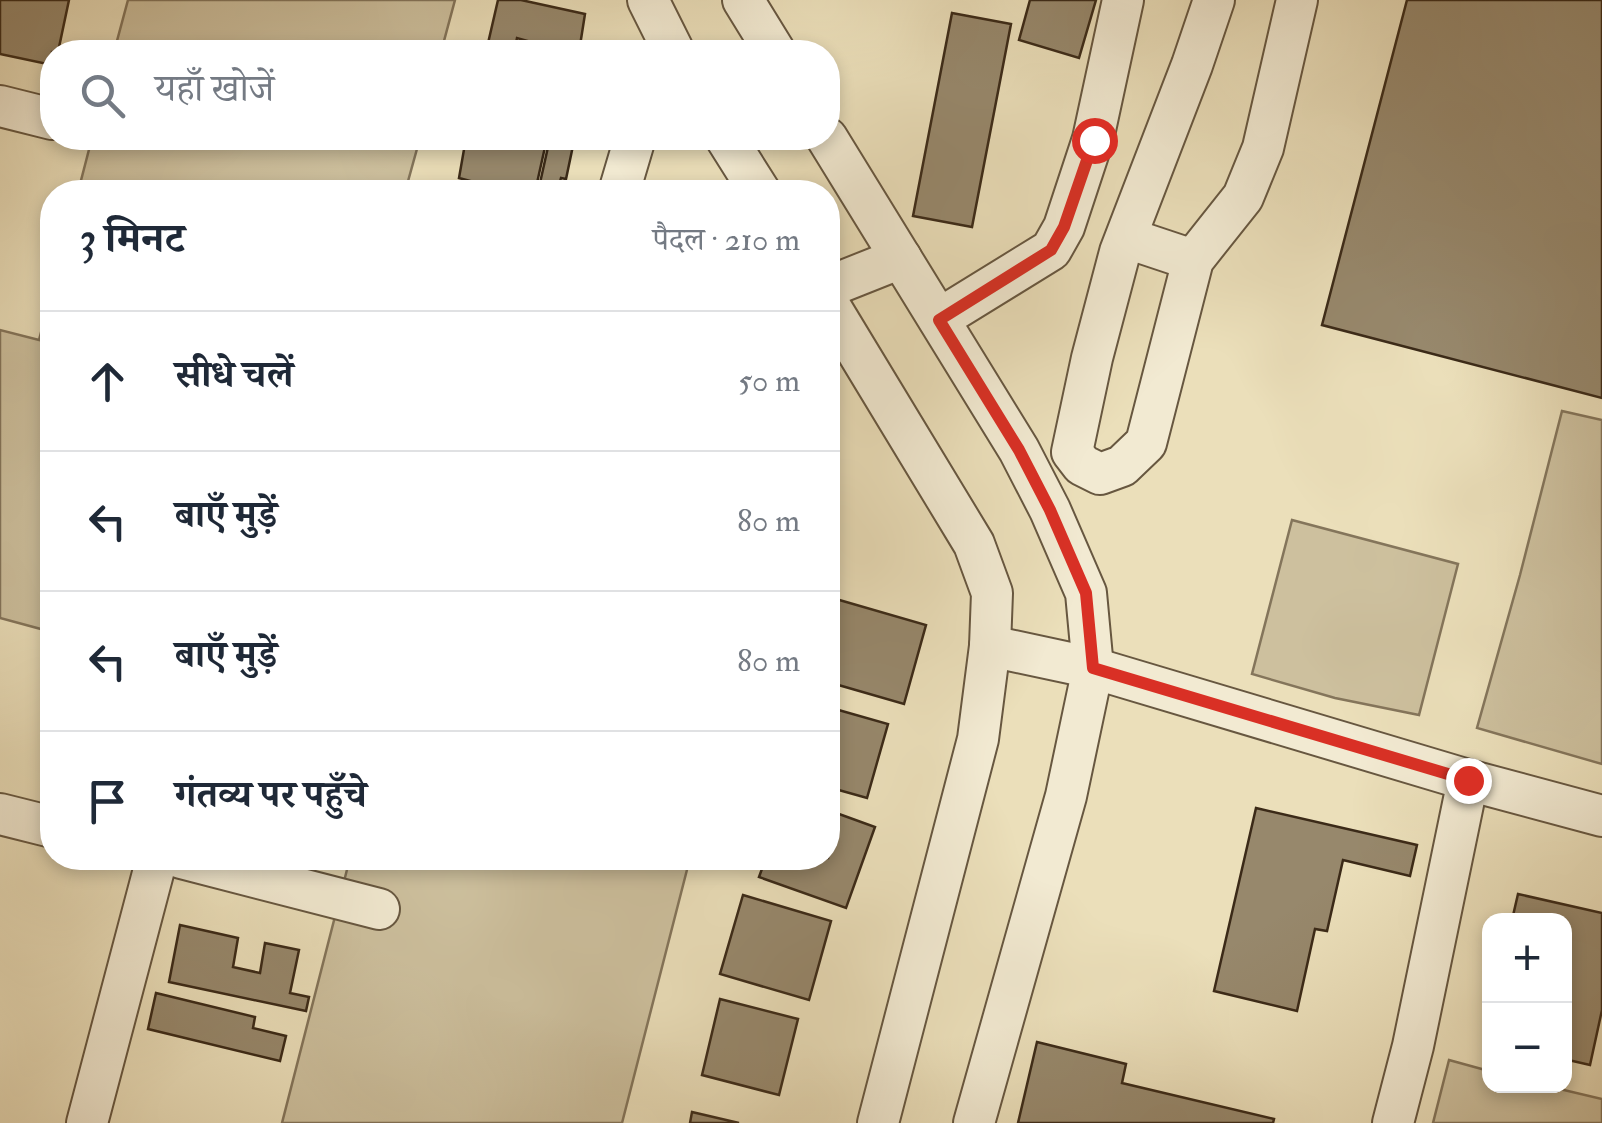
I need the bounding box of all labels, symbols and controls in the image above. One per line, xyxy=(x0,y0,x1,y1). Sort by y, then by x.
search box xyxy=(40,40,840,150)
text: यहाँ खोजें xyxy=(155,65,274,113)
icon: search xyxy=(75,68,130,123)
route start xyxy=(1072,118,1118,164)
text: 3 मिनट xyxy=(80,213,185,265)
text: पैदल · 210 m xyxy=(653,220,800,260)
text: सीधे चलें xyxy=(175,351,293,399)
icon: ahead xyxy=(80,354,135,409)
text: 50 m xyxy=(738,361,800,401)
text: बाएँ मुड़ें xyxy=(175,491,277,539)
icon: left xyxy=(80,494,135,549)
text: 80 m xyxy=(737,501,800,541)
text: बाएँ मुड़ें xyxy=(175,631,277,679)
icon: left xyxy=(80,634,135,689)
text: 80 m xyxy=(737,641,800,681)
route end xyxy=(1446,758,1492,804)
text: गंतव्य पर पहुँचे xyxy=(175,771,367,819)
icon: arrive xyxy=(80,774,135,829)
map controls xyxy=(1482,913,1572,1093)
button: + xyxy=(1482,913,1572,1003)
button: − xyxy=(1482,1003,1572,1093)

